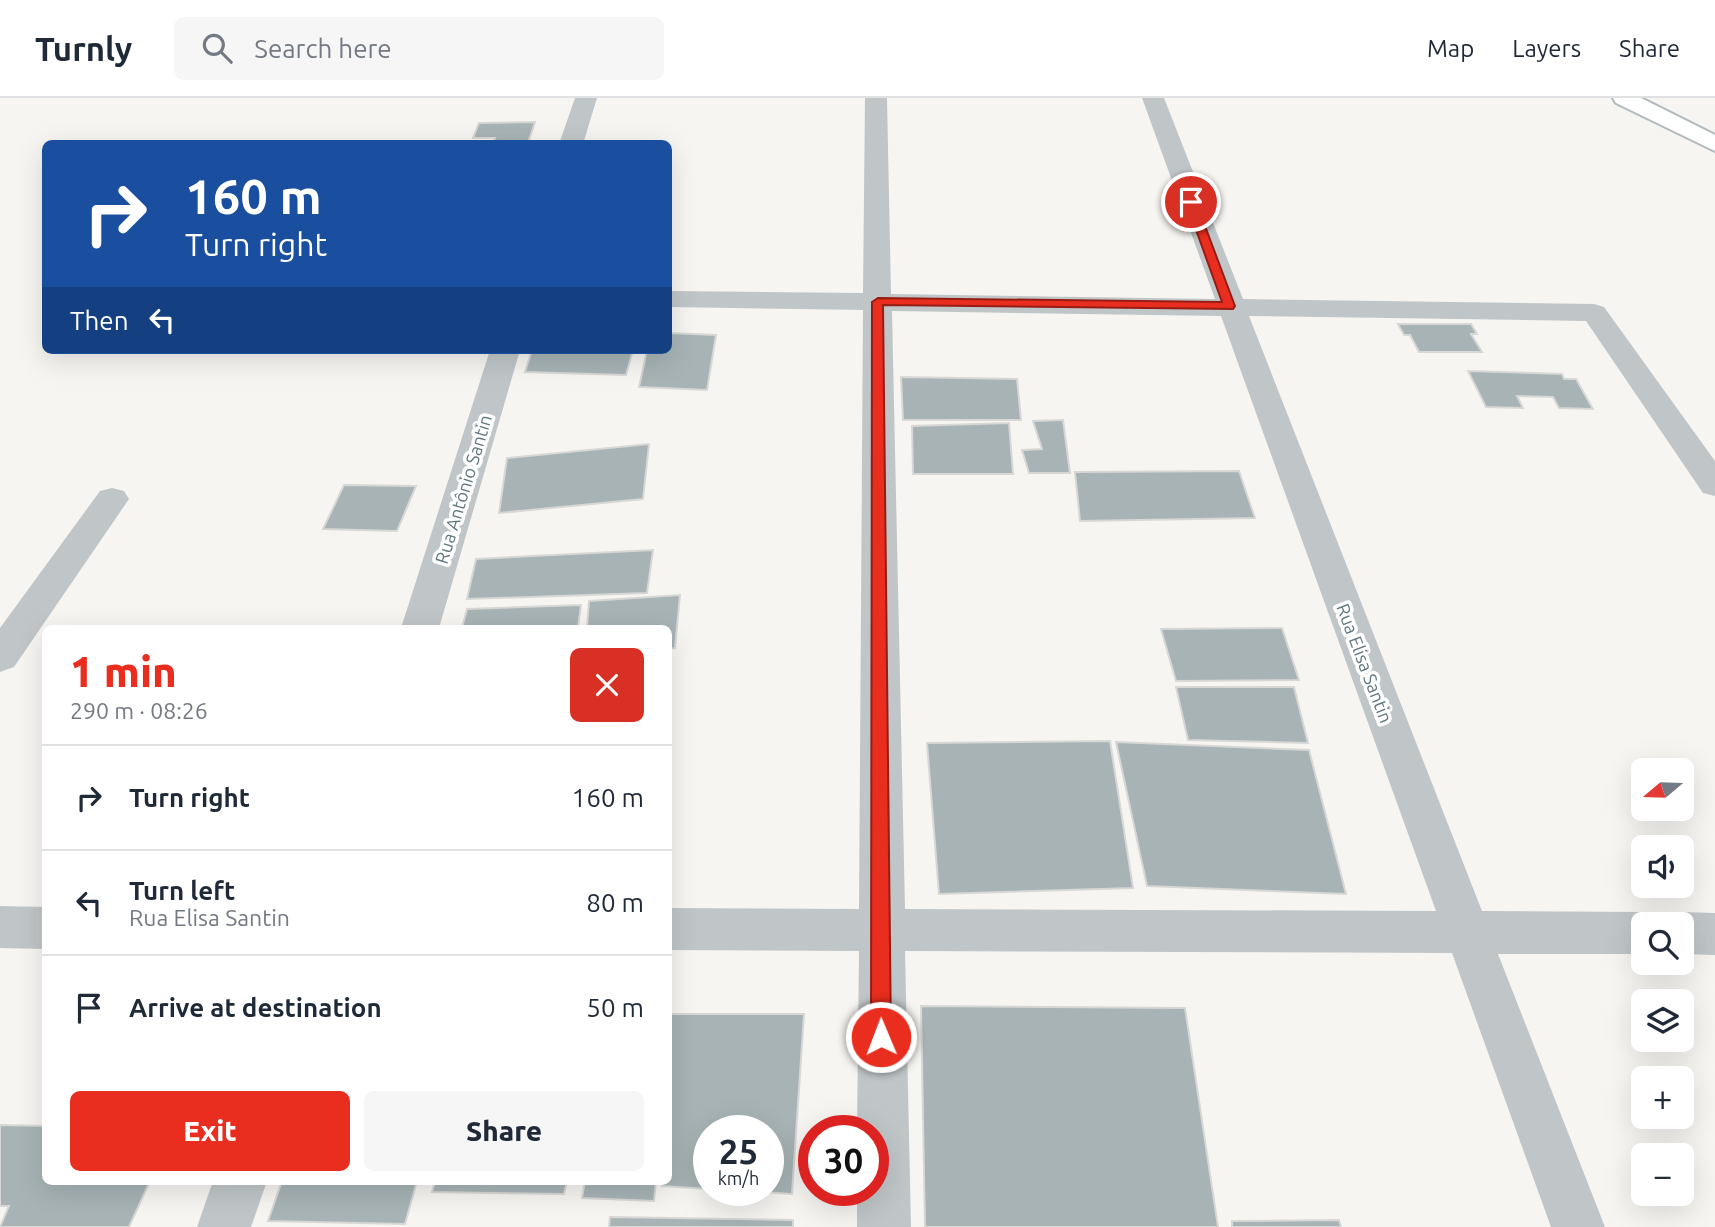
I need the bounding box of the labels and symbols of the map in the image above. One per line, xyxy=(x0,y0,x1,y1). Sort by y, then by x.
pin xyxy=(1161,172,1221,232)
street label: Rua Antônio Santin xyxy=(431,412,495,566)
street label: Rua Elisa Santin xyxy=(1333,601,1397,725)
north arrow xyxy=(1631,758,1694,821)
position arrow xyxy=(844,1000,918,1074)
speed limit sign: 30 xyxy=(798,1115,889,1206)

